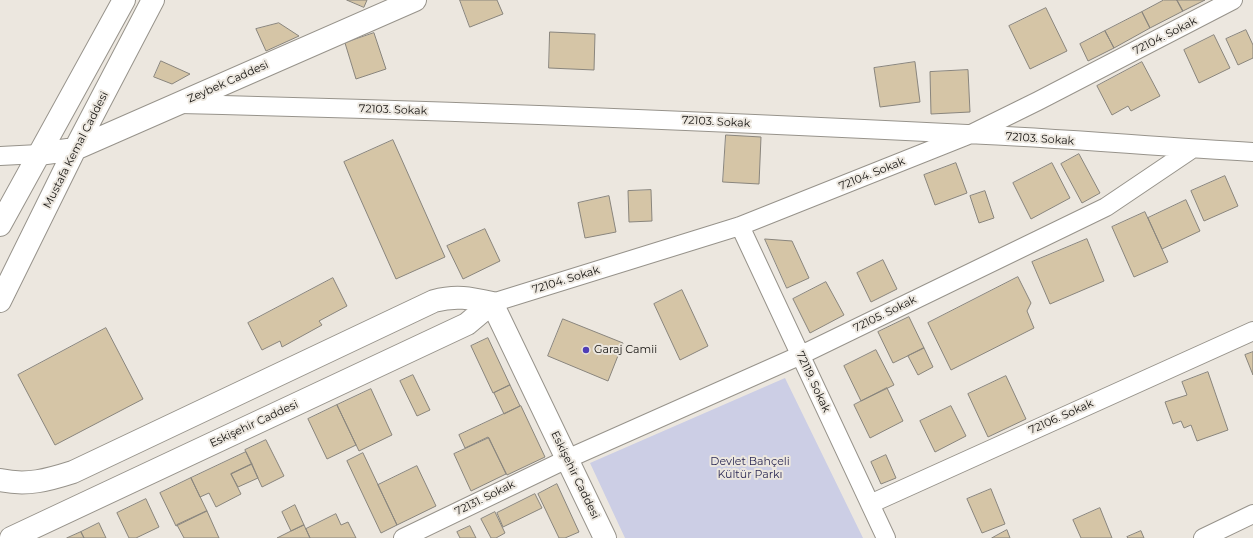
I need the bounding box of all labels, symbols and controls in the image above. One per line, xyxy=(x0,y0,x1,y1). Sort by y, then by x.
street label: 72104. Sokak xyxy=(1131,14,1199,58)
street label: Zeybek Caddesi xyxy=(185,58,271,106)
street label: Mustafa Kemal Caddesi xyxy=(41,89,111,211)
street label: 72103. Sokak xyxy=(359,102,427,118)
street label: 72103. Sokak xyxy=(681,114,751,130)
street label: 72103. Sokak xyxy=(1005,130,1075,148)
street label: 72104. Sokak xyxy=(837,155,907,193)
street label: 72104. Sokak xyxy=(531,263,601,297)
street label: 72105. Sokak xyxy=(851,293,919,335)
place label: Garaj Camii xyxy=(594,343,657,357)
marker: Garaj Camii xyxy=(581,345,591,355)
street label: 72119. Sokak xyxy=(793,349,833,415)
street label: 72106. Sokak xyxy=(1027,397,1095,437)
street label: Eskişehir Caddesi xyxy=(208,398,300,450)
street label: Eskişehir Caddesi xyxy=(548,429,602,521)
park label: Devlet Bahçeli Kültür Parkı xyxy=(710,455,790,481)
street label: 72131. Sokak xyxy=(453,478,517,518)

